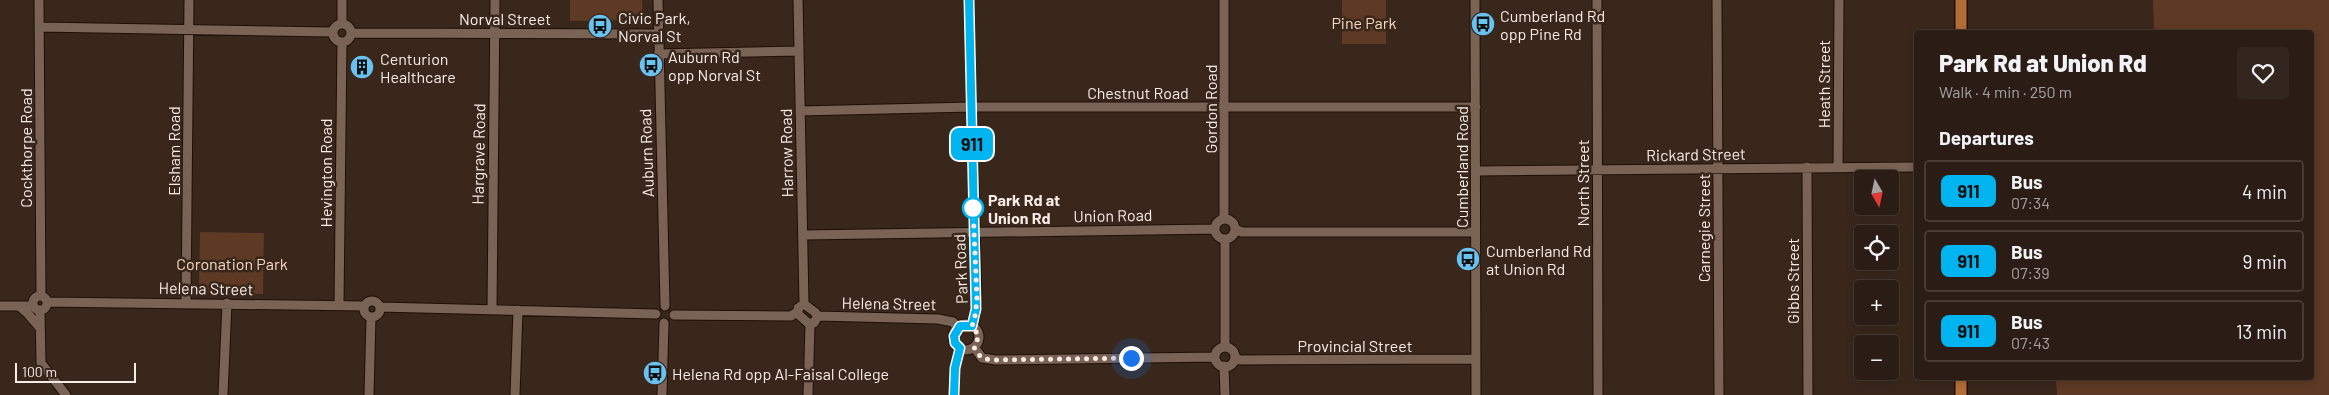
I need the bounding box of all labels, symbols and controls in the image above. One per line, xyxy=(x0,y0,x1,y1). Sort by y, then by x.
place label: Cumberland Rd opp Pine Rd xyxy=(1500,6,1605,43)
place label: Civic Park, Norval St xyxy=(618,8,691,45)
street label: Norval Street xyxy=(459,9,551,28)
bus stop icon: Cumberland Rd opp Pine Rd xyxy=(1470,11,1496,37)
bus stop icon: Civic Park, Norval St xyxy=(587,13,613,39)
park label: Pine Park xyxy=(1331,13,1397,32)
street label: Heath Street xyxy=(1814,40,1833,128)
place label: Auburn Rd opp Norval St xyxy=(668,47,761,84)
button: heart xyxy=(2237,47,2289,99)
text: Park Rd at Union Rd xyxy=(1939,48,2147,77)
place label: Centurion Healthcare xyxy=(380,49,456,86)
bus stop icon: Auburn Rd opp Norval St xyxy=(638,52,664,78)
building icon: Centurion Healthcare xyxy=(349,54,375,80)
street label: Gordon Road xyxy=(1201,65,1220,153)
text: Walk · 4 min · 250 m xyxy=(1939,82,2072,101)
street label: Chestnut Road xyxy=(1087,83,1189,102)
street label: Cockthorpe Road xyxy=(16,88,35,208)
street label: Hargrave Road xyxy=(468,103,488,205)
street label: Elsham Road xyxy=(164,106,183,196)
street label: Cumberland Road xyxy=(1452,106,1471,228)
street label: Auburn Road xyxy=(635,108,657,198)
street label: Harrow Road xyxy=(776,108,796,198)
street label: Hevington Road xyxy=(316,118,335,228)
text: Departures xyxy=(1939,126,2034,149)
line badge: 911 xyxy=(943,128,1001,160)
text: 911 xyxy=(961,133,983,155)
street label: North Street xyxy=(1573,140,1592,226)
street label: Rickard Street xyxy=(1646,144,1746,164)
north arrow xyxy=(1854,170,1899,215)
map controls xyxy=(1854,170,1899,380)
text: Bus xyxy=(2011,170,2043,193)
street label: Carnegie Street xyxy=(1694,174,1713,282)
text: 911 xyxy=(1957,180,1980,202)
text: 4 min xyxy=(2242,180,2287,203)
place label: Park Rd at Union Rd xyxy=(988,190,1060,227)
text: 07:34 xyxy=(2011,193,2050,212)
marker: Park Rd at Union Rd xyxy=(962,197,984,219)
street label: Union Road xyxy=(1073,205,1153,225)
button: locate xyxy=(1854,225,1899,270)
street label: Park Road xyxy=(949,234,971,304)
street label: Gibbs Street xyxy=(1783,238,1802,324)
text: Bus xyxy=(2011,240,2043,263)
place label: Cumberland Rd at Union Rd xyxy=(1486,241,1591,278)
bus stop icon: Cumberland Rd at Union Rd xyxy=(1455,246,1481,272)
text: 911 xyxy=(1957,250,1980,272)
text: 9 min xyxy=(2243,250,2287,273)
park label: Coronation Park xyxy=(176,254,288,273)
text: 07:39 xyxy=(2011,263,2050,282)
street label: Helena Street xyxy=(158,278,254,298)
button: + xyxy=(1854,280,1899,325)
street label: Helena Street xyxy=(841,293,937,313)
text: Bus xyxy=(2011,310,2043,333)
text: 911 xyxy=(1957,320,1980,342)
text: 13 min xyxy=(2236,320,2287,343)
text: 07:43 xyxy=(2011,333,2050,352)
button: − xyxy=(1854,335,1899,380)
street label: Provincial Street xyxy=(1298,336,1412,355)
your location xyxy=(1119,346,1144,371)
scale bar xyxy=(15,360,136,383)
bus stop icon: Helena Rd opp Al-Faisal College xyxy=(642,360,668,386)
text: 100 m xyxy=(22,363,57,380)
place label: Helena Rd opp Al-Faisal College xyxy=(672,364,889,383)

